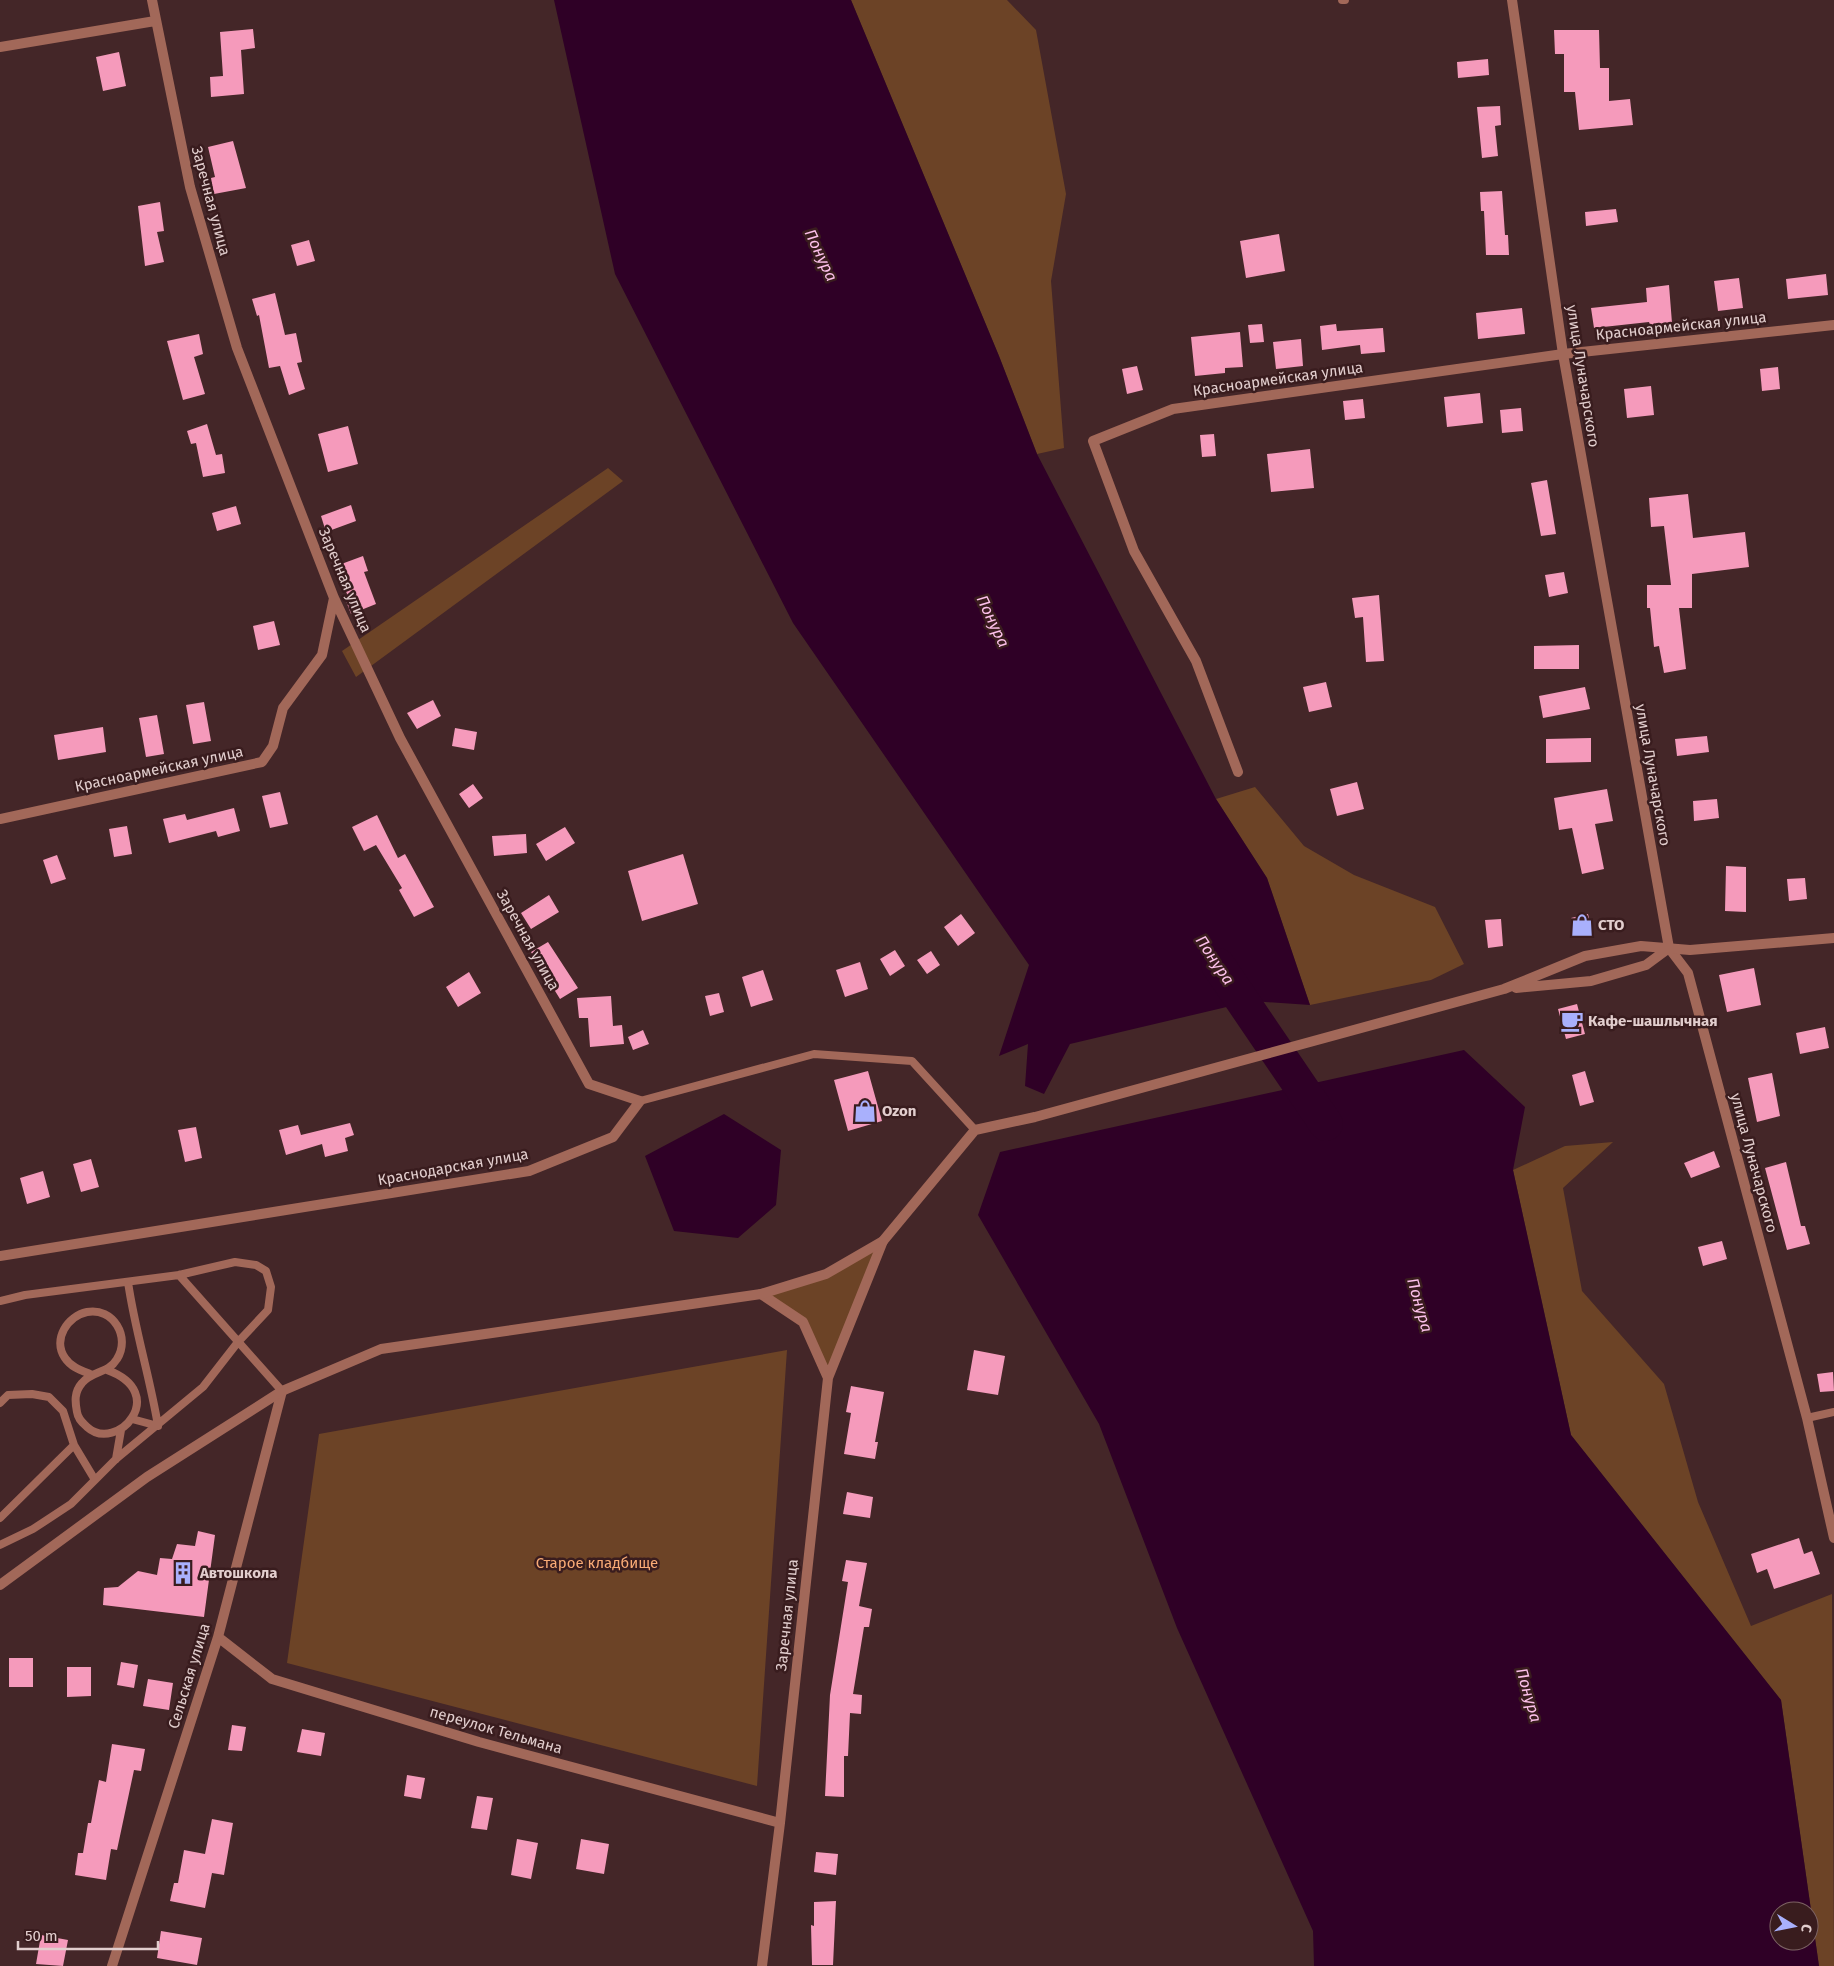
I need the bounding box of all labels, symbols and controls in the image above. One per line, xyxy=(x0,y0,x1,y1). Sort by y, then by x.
street label: Заречная улица xyxy=(188,144,234,258)
water label: Понура xyxy=(801,226,841,284)
street label: улица Луначарского xyxy=(1563,304,1603,448)
street label: Красноармейская улица xyxy=(1595,308,1767,344)
street label: Красноармейская улица xyxy=(1192,358,1364,400)
street label: Заречная улица xyxy=(315,525,375,635)
water label: Понура xyxy=(973,592,1013,650)
street label: улица Луначарского xyxy=(1632,703,1674,847)
street label: Красноармейская улица xyxy=(73,742,245,796)
street label: Заречная улица xyxy=(493,886,563,994)
shop icon: СТО xyxy=(1569,912,1595,938)
place label: СТО xyxy=(1598,916,1624,934)
water label: Понура xyxy=(1192,932,1238,988)
cafe icon: Кафе-шашлычная xyxy=(1559,1008,1585,1034)
place label: Кафе-шашлычная xyxy=(1588,1012,1718,1030)
street label: улица Луначарского xyxy=(1727,1091,1781,1235)
shop icon: Ozon xyxy=(852,1098,878,1124)
place label: Ozon xyxy=(882,1102,916,1120)
street label: Краснодарская улица xyxy=(376,1145,530,1189)
water label: Понура xyxy=(1403,1276,1437,1334)
park label: Старое кладбище xyxy=(536,1554,658,1572)
street label: Заречная улица xyxy=(772,1558,802,1672)
building icon: Автошкола xyxy=(170,1560,196,1586)
place label: Автошкола xyxy=(199,1564,278,1582)
street label: Сельская улица xyxy=(164,1621,214,1731)
water label: Понура xyxy=(1512,1666,1546,1724)
street label: переулок Тельмана xyxy=(428,1702,564,1758)
north arrow xyxy=(1769,1901,1819,1951)
scale bar xyxy=(18,1918,158,1950)
text: С xyxy=(1797,1923,1815,1934)
text: 50 m xyxy=(25,1927,58,1945)

